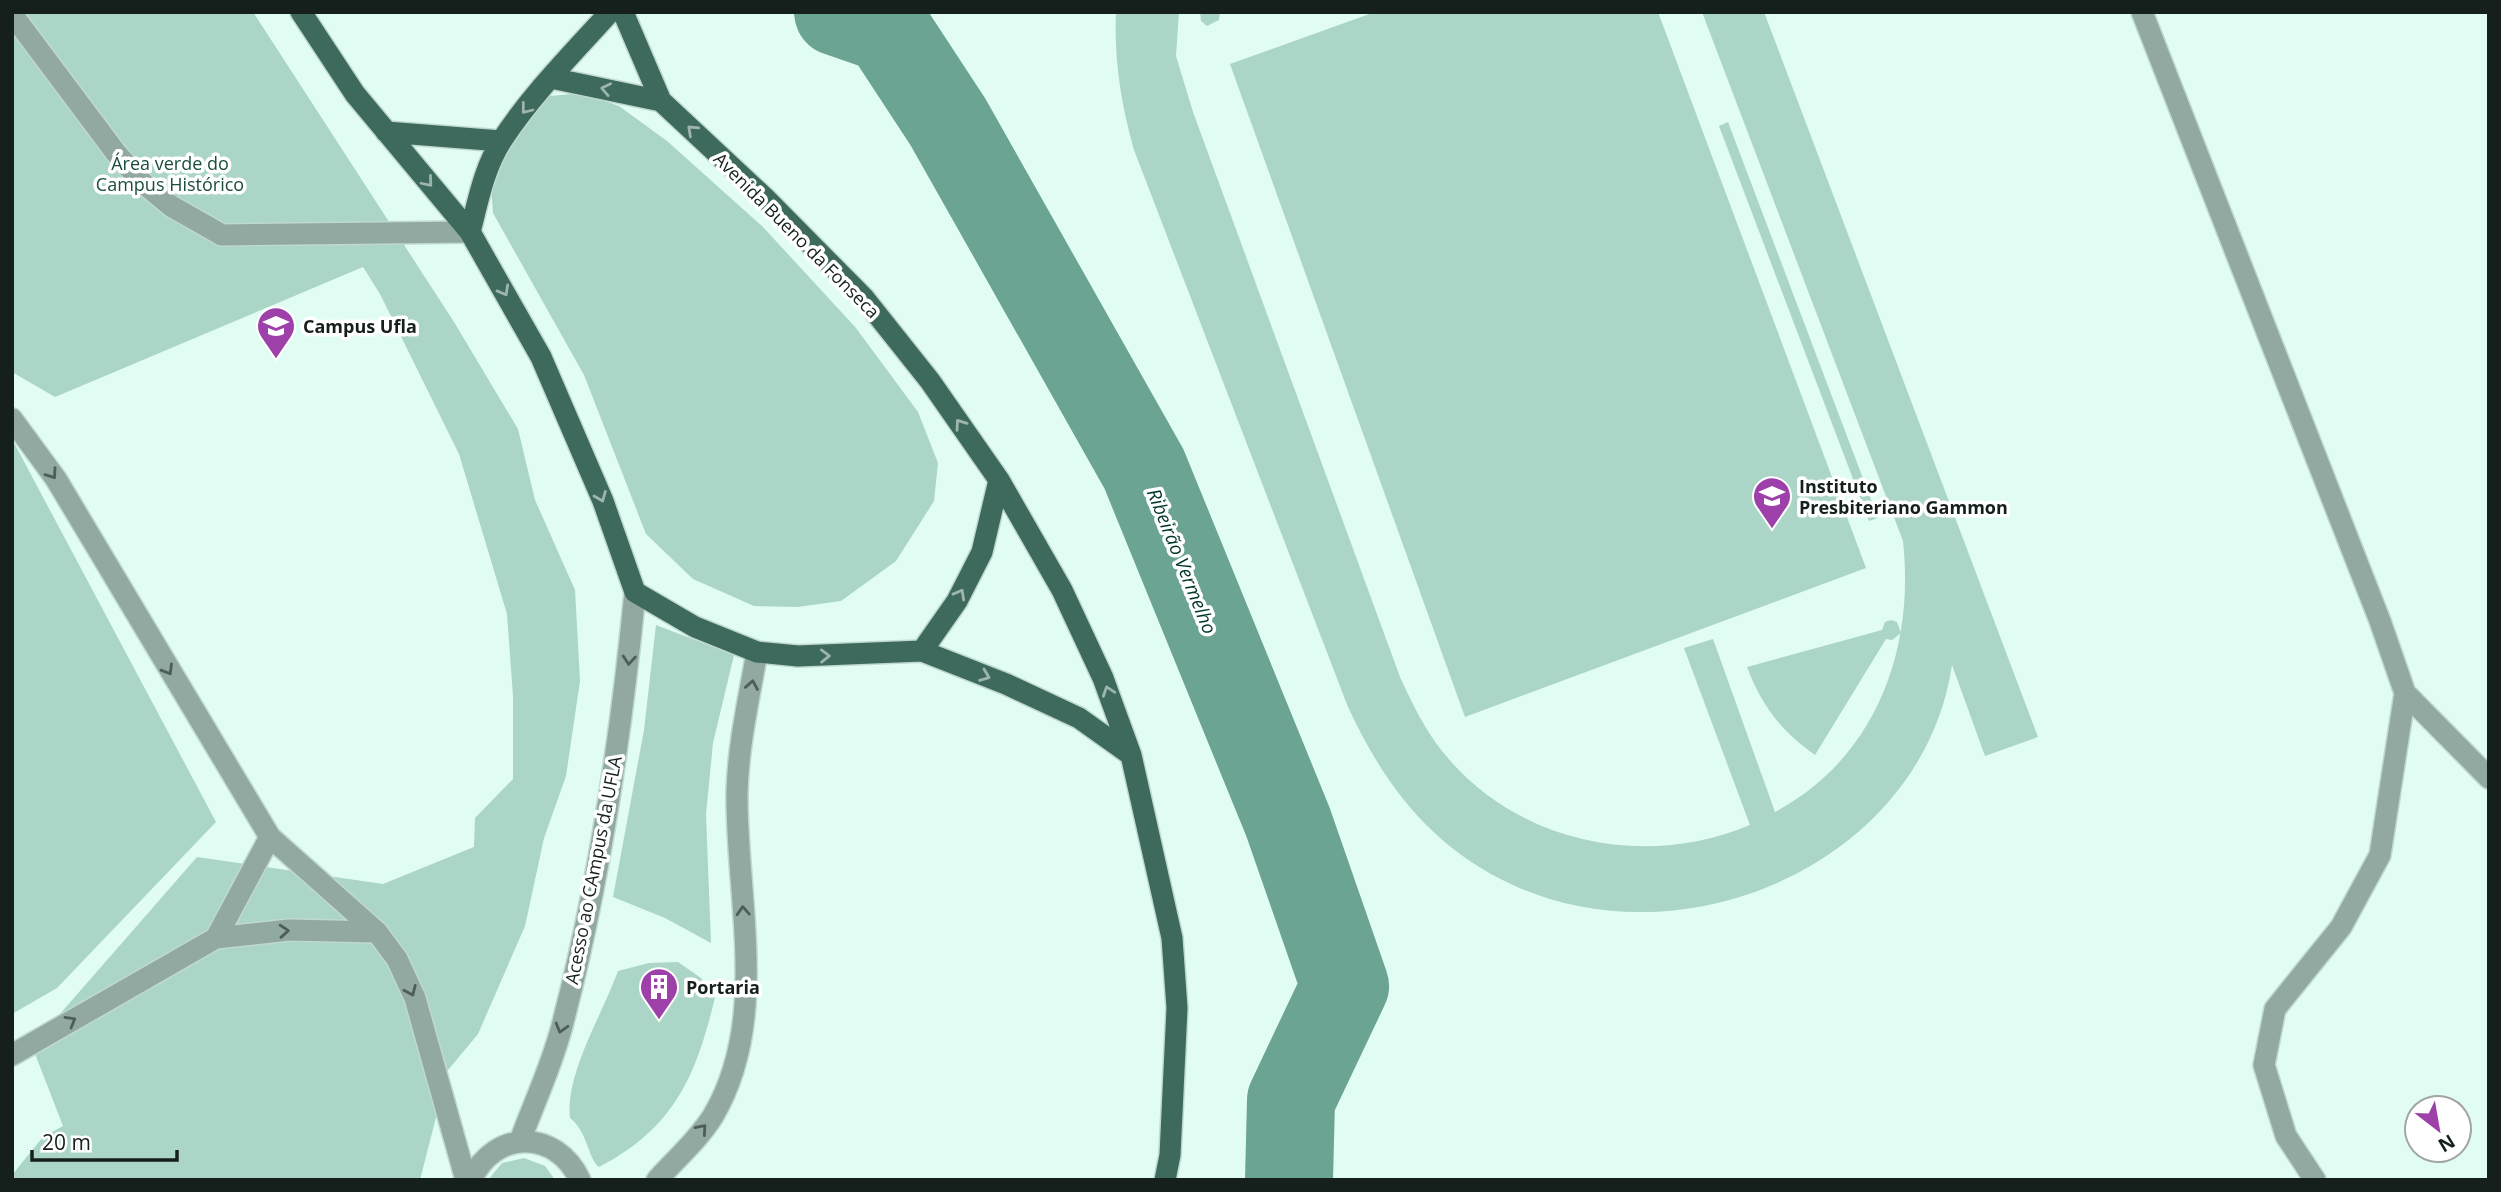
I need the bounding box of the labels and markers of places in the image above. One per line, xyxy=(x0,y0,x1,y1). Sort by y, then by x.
school or university icon: Campus Ufla xyxy=(255,305,297,360)
place label: Campus Ufla xyxy=(303,314,417,338)
place label: Instituto Presbiteriano Gammon xyxy=(1799,474,2008,519)
school or university icon: Instituto Presbiteriano Gammon xyxy=(1751,475,1793,530)
building icon: Portaria xyxy=(638,966,680,1021)
place label: Portaria xyxy=(686,975,760,999)

